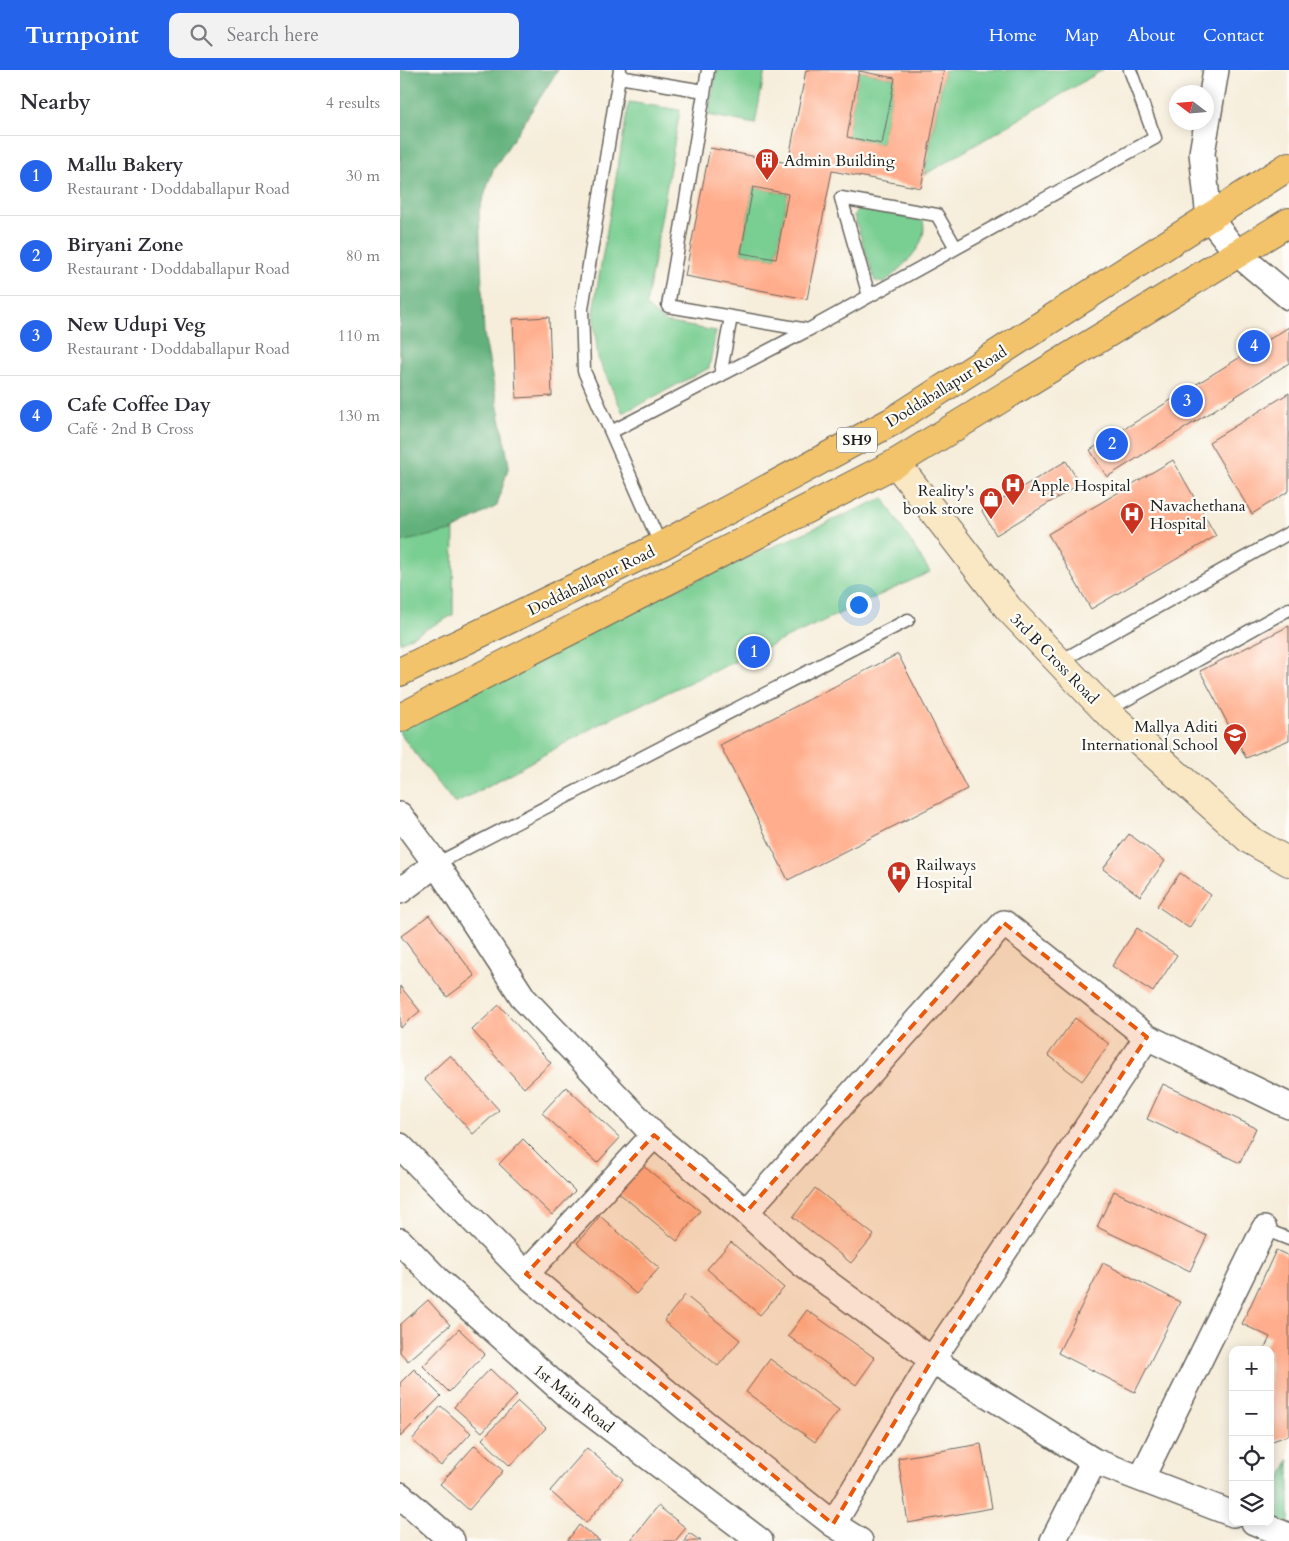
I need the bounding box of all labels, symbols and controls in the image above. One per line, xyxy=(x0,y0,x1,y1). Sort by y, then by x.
search box xyxy=(169,13,519,58)
text: Turnpoint xyxy=(25,19,139,52)
icon: search xyxy=(187,21,215,49)
text: Search here xyxy=(227,22,319,48)
text: Home xyxy=(989,23,1037,48)
text: Map xyxy=(1065,23,1099,48)
text: About xyxy=(1127,23,1175,48)
text: Contact xyxy=(1203,23,1264,48)
north arrow xyxy=(1169,85,1214,130)
text: Nearby xyxy=(20,88,91,117)
text: 4 results xyxy=(326,92,380,114)
building icon: Admin Building xyxy=(754,147,780,181)
place label: Admin Building xyxy=(784,150,895,172)
text: Mallu Bakery xyxy=(67,152,183,178)
text: 1 xyxy=(32,165,40,187)
text: 30 m xyxy=(346,165,380,187)
text: Restaurant · Doddaballapur Road xyxy=(67,178,290,200)
text: Biryani Zone xyxy=(67,232,184,258)
text: 2 xyxy=(32,245,40,267)
text: 80 m xyxy=(346,245,380,267)
text: Restaurant · Doddaballapur Road xyxy=(67,258,290,280)
text: New Udupi Veg xyxy=(67,312,205,338)
text: 3 xyxy=(32,325,40,347)
text: 110 m xyxy=(338,325,380,347)
pin: 4 xyxy=(1238,327,1270,365)
text: Restaurant · Doddaballapur Road xyxy=(67,338,290,360)
street label: Doddaballapur Road xyxy=(882,341,1012,433)
pin: 3 xyxy=(1171,382,1203,420)
text: Cafe Coffee Day xyxy=(67,392,211,418)
text: 4 xyxy=(32,405,40,427)
text: 130 m xyxy=(338,405,380,427)
text: Café · 2nd B Cross xyxy=(67,418,194,440)
pin: 2 xyxy=(1096,425,1128,463)
road number: SH9 xyxy=(837,428,877,452)
hospital icon: Apple Hospital xyxy=(1000,472,1026,506)
place label: Apple Hospital xyxy=(1030,475,1130,497)
place label: Reality's book store xyxy=(903,480,974,520)
shop icon: Reality's book store xyxy=(978,486,1004,520)
place label: Navachethana Hospital xyxy=(1150,495,1246,535)
hospital icon: Navachethana Hospital xyxy=(1119,501,1145,535)
street label: Doddaballapur Road xyxy=(524,540,659,621)
your location xyxy=(846,592,872,618)
street label: 3rd B Cross Road xyxy=(1005,608,1104,709)
pin: 1 xyxy=(738,633,770,671)
place label: Mallya Aditi International School xyxy=(1081,716,1218,756)
school or university icon: Mallya Aditi International School xyxy=(1222,722,1248,756)
place label: Railways Hospital xyxy=(916,854,976,894)
hospital icon: Railways Hospital xyxy=(886,860,912,894)
map controls xyxy=(1229,1346,1274,1526)
button: + xyxy=(1229,1346,1274,1391)
street label: 1st Main Road xyxy=(528,1359,619,1438)
button: − xyxy=(1229,1391,1274,1436)
button: locate xyxy=(1229,1436,1274,1481)
button: layers xyxy=(1229,1481,1274,1526)

